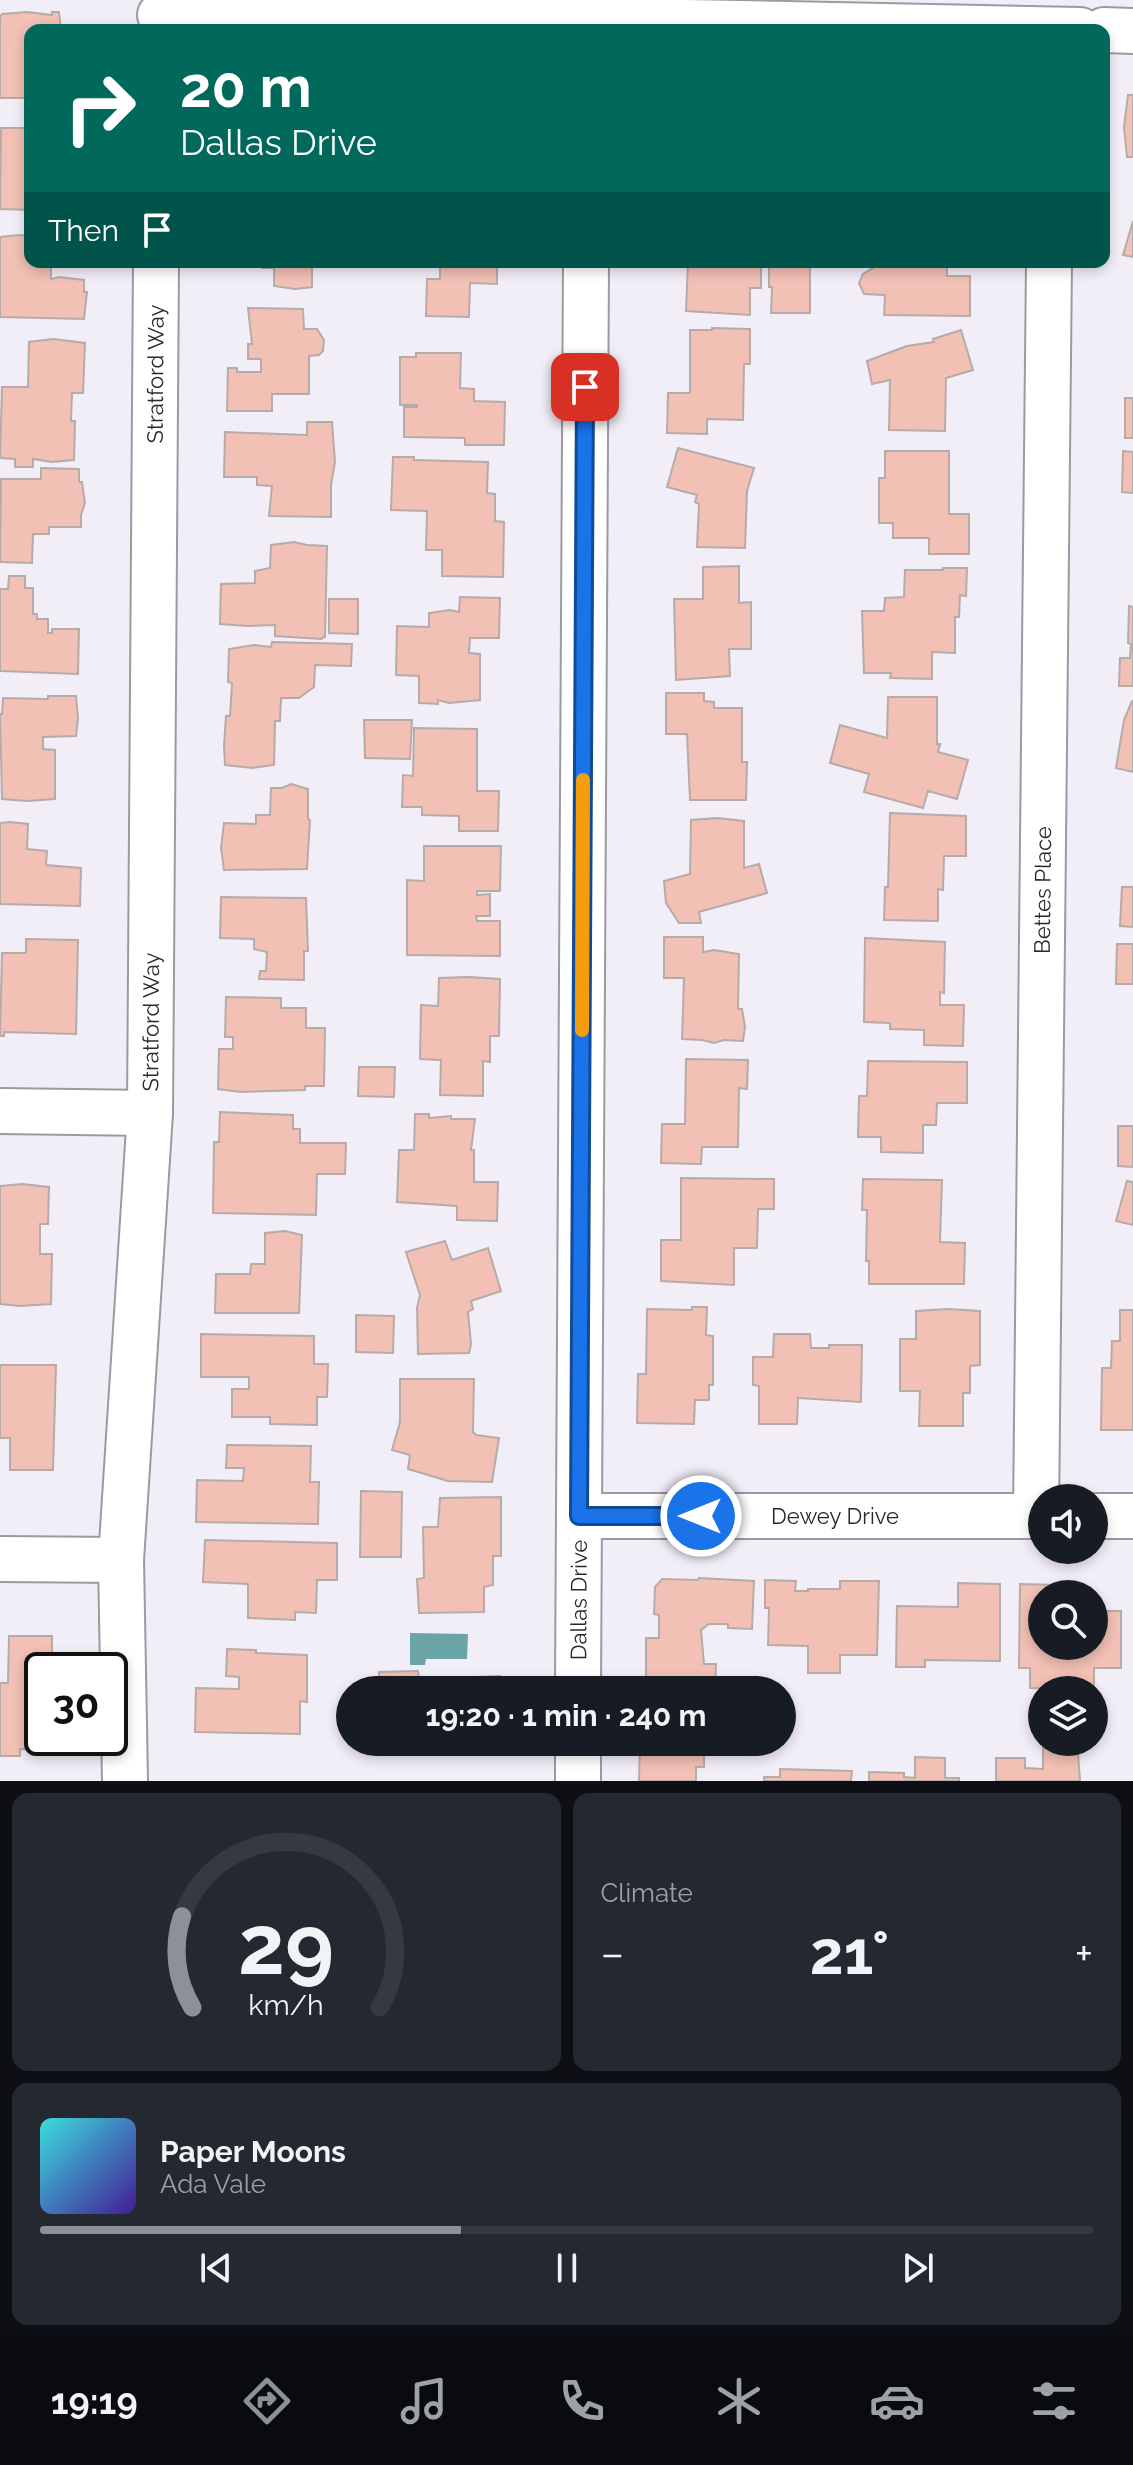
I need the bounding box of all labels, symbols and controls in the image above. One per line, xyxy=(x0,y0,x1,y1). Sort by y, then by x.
text: 20 m xyxy=(180,54,312,120)
icon: right xyxy=(48,56,152,160)
text: Dallas Drive xyxy=(180,121,377,163)
icon: arrive xyxy=(135,208,179,252)
text: Then xyxy=(48,213,119,248)
street label: Stratford Way xyxy=(142,304,169,444)
pin xyxy=(551,353,619,421)
icon: arrive xyxy=(563,365,607,409)
street label: Bettes Place xyxy=(1029,826,1056,954)
street label: Stratford Way xyxy=(137,952,164,1092)
position arrow xyxy=(659,1474,743,1558)
map controls xyxy=(1028,1484,1108,1756)
button: sound xyxy=(1028,1484,1108,1564)
street label: Dewey Drive xyxy=(771,1503,899,1529)
street label: Dallas Drive xyxy=(565,1540,592,1660)
button: search xyxy=(1028,1580,1108,1660)
speed limit sign: 30 xyxy=(24,1652,128,1756)
button: layers xyxy=(1028,1676,1108,1756)
text: 19:20 · 1 min · 240 m xyxy=(426,1698,706,1733)
text: Climate xyxy=(601,1878,693,1908)
text: 29 xyxy=(238,1896,334,1993)
text: 21° xyxy=(810,1918,889,1988)
text: − xyxy=(601,1928,624,1979)
text: + xyxy=(1075,1928,1093,1979)
text: km/h xyxy=(249,1988,324,2022)
text: Paper Moons xyxy=(160,2134,346,2169)
text: Ada Vale xyxy=(160,2169,266,2199)
icon: previous xyxy=(194,2246,238,2290)
icon: pause xyxy=(545,2246,589,2290)
icon: next xyxy=(896,2246,940,2290)
icon: directions xyxy=(239,2373,295,2429)
icon: music xyxy=(396,2373,452,2429)
icon: phone xyxy=(554,2373,610,2429)
icon: climate xyxy=(711,2373,767,2429)
icon: car xyxy=(869,2373,925,2429)
icon: filters xyxy=(1026,2373,1082,2429)
text: 19:19 xyxy=(51,2380,138,2422)

